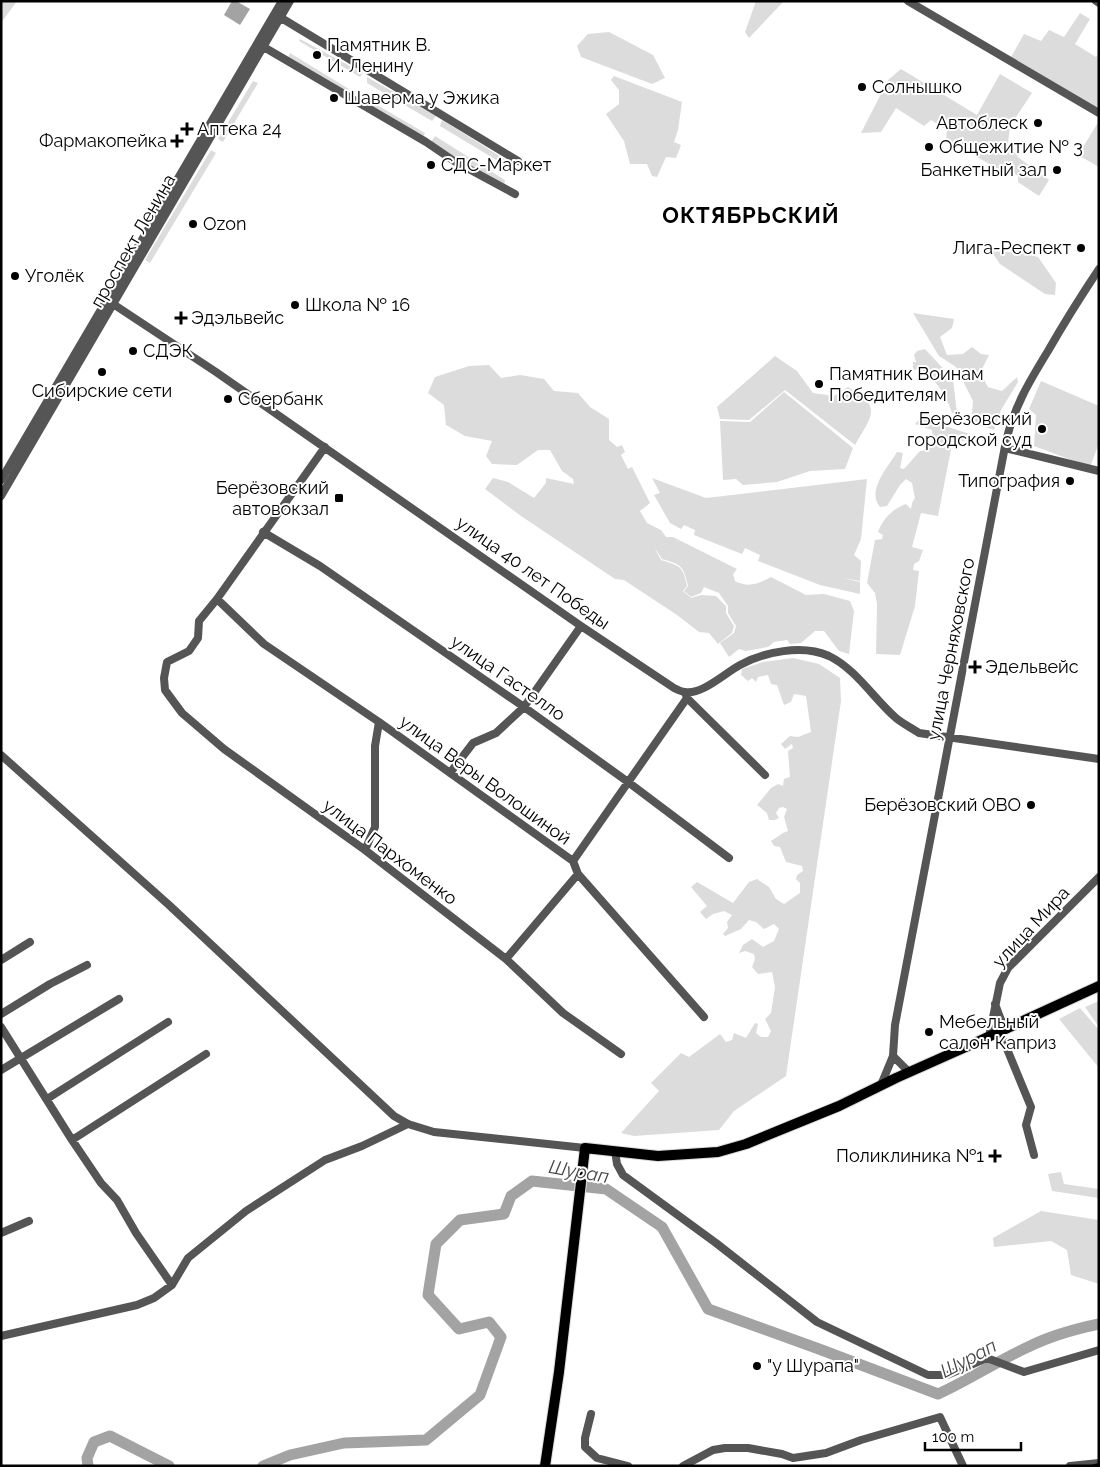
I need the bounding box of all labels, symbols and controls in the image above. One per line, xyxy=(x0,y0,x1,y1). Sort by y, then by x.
place label: Памятник В. И. Ленину xyxy=(327,34,431,76)
marker: Памятник В. И. Ленину xyxy=(311,49,323,61)
place label: Солнышко xyxy=(872,76,962,97)
marker: Солнышко xyxy=(856,81,868,93)
place label: Шаверма у Эжика xyxy=(344,87,500,108)
marker: Шаверма у Эжика xyxy=(328,92,340,104)
place label: Автоблеск xyxy=(936,112,1028,133)
marker: Автоблеск xyxy=(1032,117,1044,129)
place label: Аптека 24 xyxy=(197,118,282,139)
marker: Аптека 24 xyxy=(181,123,193,135)
place label: Фармакопейка xyxy=(39,130,167,151)
marker: Фармакопейка xyxy=(171,135,183,147)
place label: Общежитие № 3 xyxy=(939,136,1083,157)
marker: Общежитие № 3 xyxy=(923,141,935,153)
place label: СДС-Маркет xyxy=(441,154,552,175)
marker: СДС-Маркет xyxy=(425,159,437,171)
place label: Банкетный зал xyxy=(921,159,1047,180)
marker: Банкетный зал xyxy=(1051,164,1063,176)
street label: проспект Ленина xyxy=(86,170,179,311)
district label: ОКТЯБРЬСКИЙ xyxy=(662,202,840,228)
place label: Ozon xyxy=(203,213,246,234)
marker: Ozon xyxy=(187,218,199,230)
place label: Лига-Респект xyxy=(952,237,1071,258)
marker: Лига-Респект xyxy=(1075,242,1087,254)
place label: Уголёк xyxy=(25,265,84,286)
marker: Уголёк xyxy=(9,270,21,282)
place label: Школа № 16 xyxy=(305,294,410,315)
marker: Школа № 16 xyxy=(289,299,301,311)
place label: Эдэльвейс xyxy=(191,307,284,328)
marker: Эдэльвейс xyxy=(175,312,187,324)
place label: СДЭК xyxy=(143,340,193,361)
marker: СДЭК xyxy=(127,345,139,357)
place label: Памятник Воинам Победителям xyxy=(829,363,984,405)
marker: Сибирские сети xyxy=(96,366,108,378)
marker: Памятник Воинам Победителям xyxy=(813,378,825,390)
place label: Сибирские сети xyxy=(32,380,172,401)
place label: Сбербанк xyxy=(238,388,324,409)
marker: Сбербанк xyxy=(222,393,234,405)
place label: Берёзовский городской суд xyxy=(907,408,1032,450)
marker: Берёзовский городской суд xyxy=(1036,423,1048,435)
place label: Типография xyxy=(958,470,1060,491)
marker: Типография xyxy=(1064,475,1076,487)
place label: Берёзовский автовокзал xyxy=(216,477,329,519)
marker: Берёзовский автовокзал xyxy=(333,492,345,504)
street label: улица 40 лет Победы xyxy=(452,512,614,634)
street label: улица Черняховского xyxy=(923,556,979,742)
street label: улица Гастелло xyxy=(447,630,570,725)
place label: Эдельвейс xyxy=(985,656,1079,677)
marker: Эдельвейс xyxy=(969,661,981,673)
street label: улица Веры Волошиной xyxy=(396,710,575,849)
street label: улица Пархоменко xyxy=(319,794,462,909)
place label: Берёзовский ОВО xyxy=(864,794,1021,815)
marker: Берёзовский ОВО xyxy=(1025,799,1037,811)
street label: улица Мира xyxy=(988,882,1073,971)
place label: Мебельный салон Каприз xyxy=(939,1011,1056,1053)
marker: Мебельный салон Каприз xyxy=(923,1026,935,1038)
place label: Поликлиника №1 xyxy=(836,1145,984,1166)
marker: Поликлиника №1 xyxy=(988,1149,1002,1163)
water label: Шурап xyxy=(547,1155,611,1187)
water label: Шурап xyxy=(936,1334,1000,1382)
place label: "у Шурапа" xyxy=(767,1355,859,1376)
marker: "у Шурапа" xyxy=(751,1360,763,1372)
scale bar xyxy=(925,1420,1021,1452)
text: 100 m xyxy=(932,1428,974,1446)

